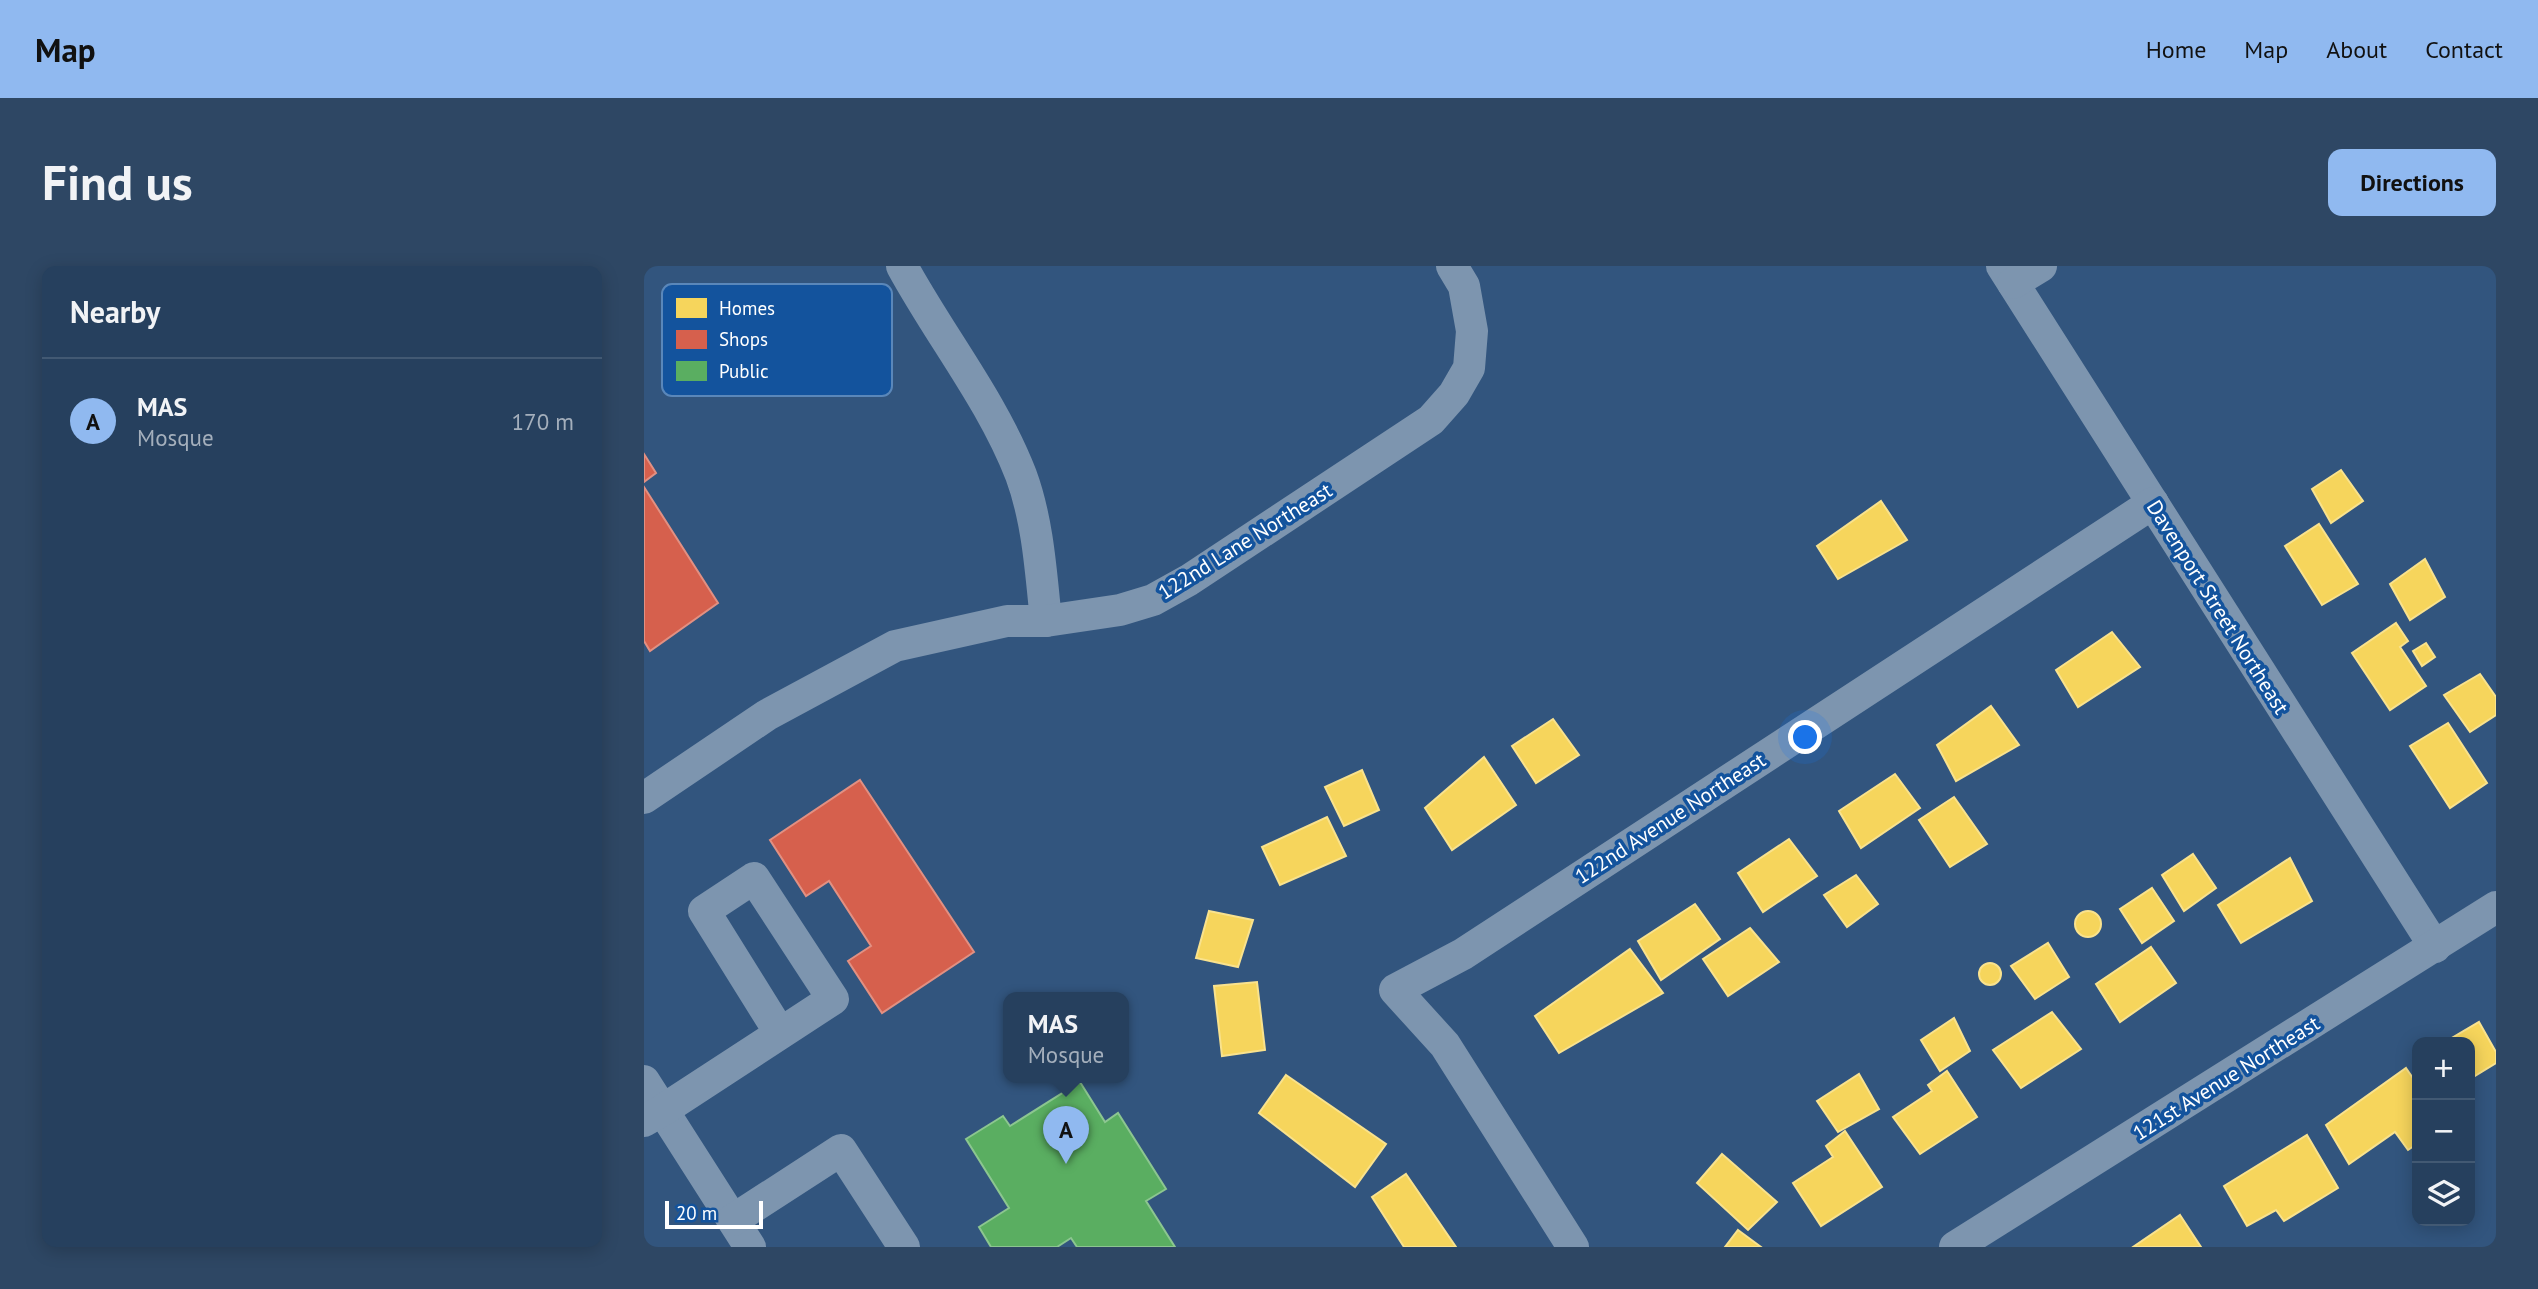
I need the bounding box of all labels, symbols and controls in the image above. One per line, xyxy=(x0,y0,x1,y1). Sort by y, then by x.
text: Map xyxy=(35,28,96,71)
text: Home xyxy=(2146,34,2206,65)
text: Map xyxy=(2244,34,2288,65)
text: About xyxy=(2326,34,2387,65)
text: Contact xyxy=(2425,34,2503,65)
button: Directions xyxy=(2328,149,2496,216)
text: Find us xyxy=(42,150,193,214)
legend xyxy=(662,284,892,396)
text: Nearby xyxy=(70,292,160,331)
text: Homes xyxy=(719,296,775,320)
text: Shops xyxy=(719,327,768,351)
text: Public xyxy=(719,359,769,383)
text: MAS xyxy=(137,390,187,423)
text: A xyxy=(86,407,100,436)
text: 170 m xyxy=(512,407,574,436)
text: Mosque xyxy=(137,423,214,452)
street label: 122nd Lane Northeast xyxy=(1153,477,1337,605)
street label: Davenport Street Northeast xyxy=(2141,495,2295,719)
your location xyxy=(1788,720,1822,754)
street label: 122nd Avenue Northeast xyxy=(1570,746,1770,890)
popup xyxy=(1003,992,1129,1083)
text: MAS xyxy=(1028,1007,1078,1040)
street label: 121st Avenue Northeast xyxy=(2128,1010,2324,1146)
map controls xyxy=(2412,1037,2475,1226)
button: + xyxy=(2412,1037,2475,1100)
text: Mosque xyxy=(1028,1040,1104,1069)
button: − xyxy=(2412,1100,2475,1163)
pin: A xyxy=(1043,1106,1089,1164)
button: layers xyxy=(2412,1163,2475,1226)
scale bar xyxy=(665,1198,763,1230)
text: 20 m xyxy=(676,1201,717,1225)

